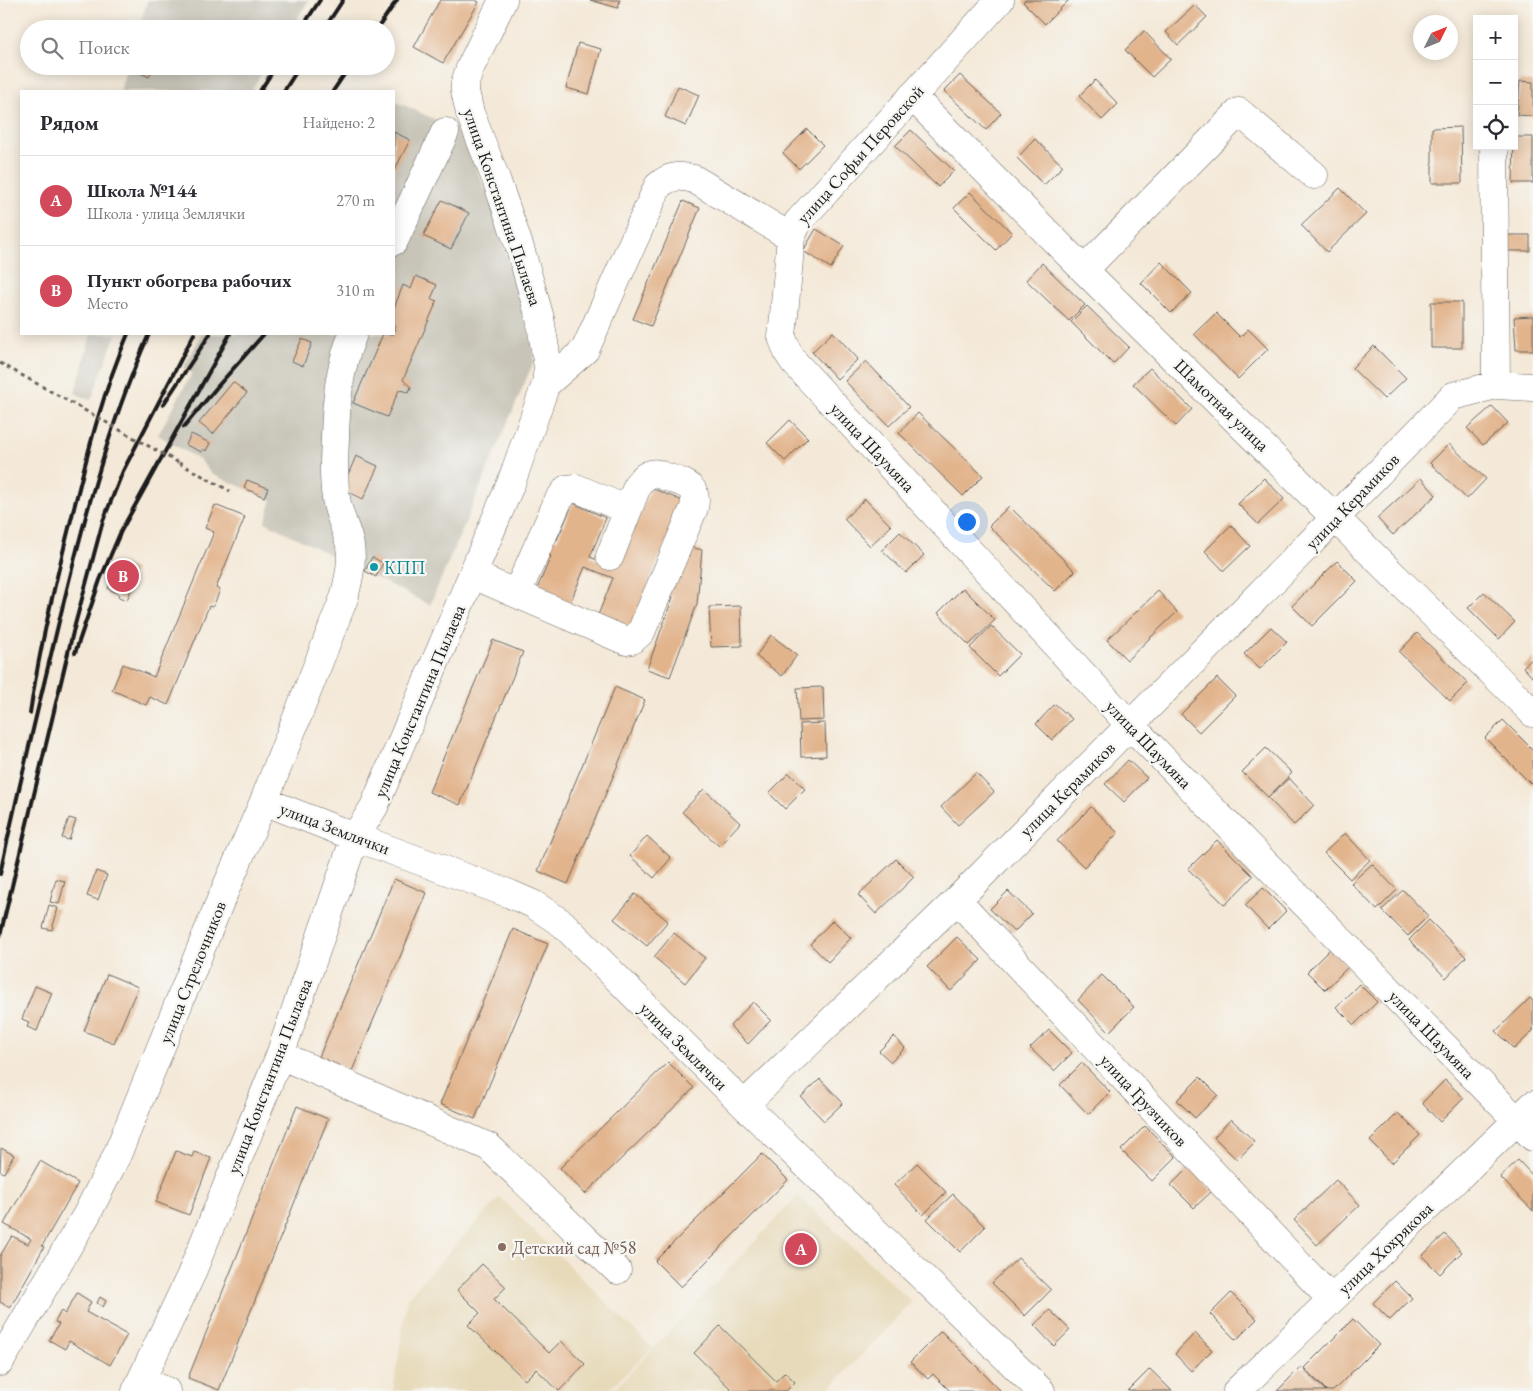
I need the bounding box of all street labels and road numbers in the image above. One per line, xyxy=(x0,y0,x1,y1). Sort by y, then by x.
street label: улица Софьи Перовской xyxy=(791,79,929,228)
street label: улица Константина Пылаева xyxy=(458,105,548,310)
street label: Шамотная улица xyxy=(1170,354,1275,457)
street label: улица Шаумяна xyxy=(825,397,921,497)
street label: улица Керамиков xyxy=(1300,447,1404,554)
street label: улица Константина Пылаева xyxy=(368,600,470,801)
street label: улица Шаумяна xyxy=(1101,695,1198,794)
street label: улица Керамиков xyxy=(1014,736,1120,842)
street label: улица Землячки xyxy=(277,796,394,860)
street label: улица Стрелочников xyxy=(153,897,231,1047)
street label: улица Константина Пылаева xyxy=(221,974,317,1177)
street label: улица Шаумяна xyxy=(1384,985,1481,1084)
street label: улица Землячки xyxy=(635,997,733,1095)
street label: улица Грузчиков xyxy=(1095,1049,1193,1152)
street label: улица Хохрякова xyxy=(1333,1196,1438,1299)

